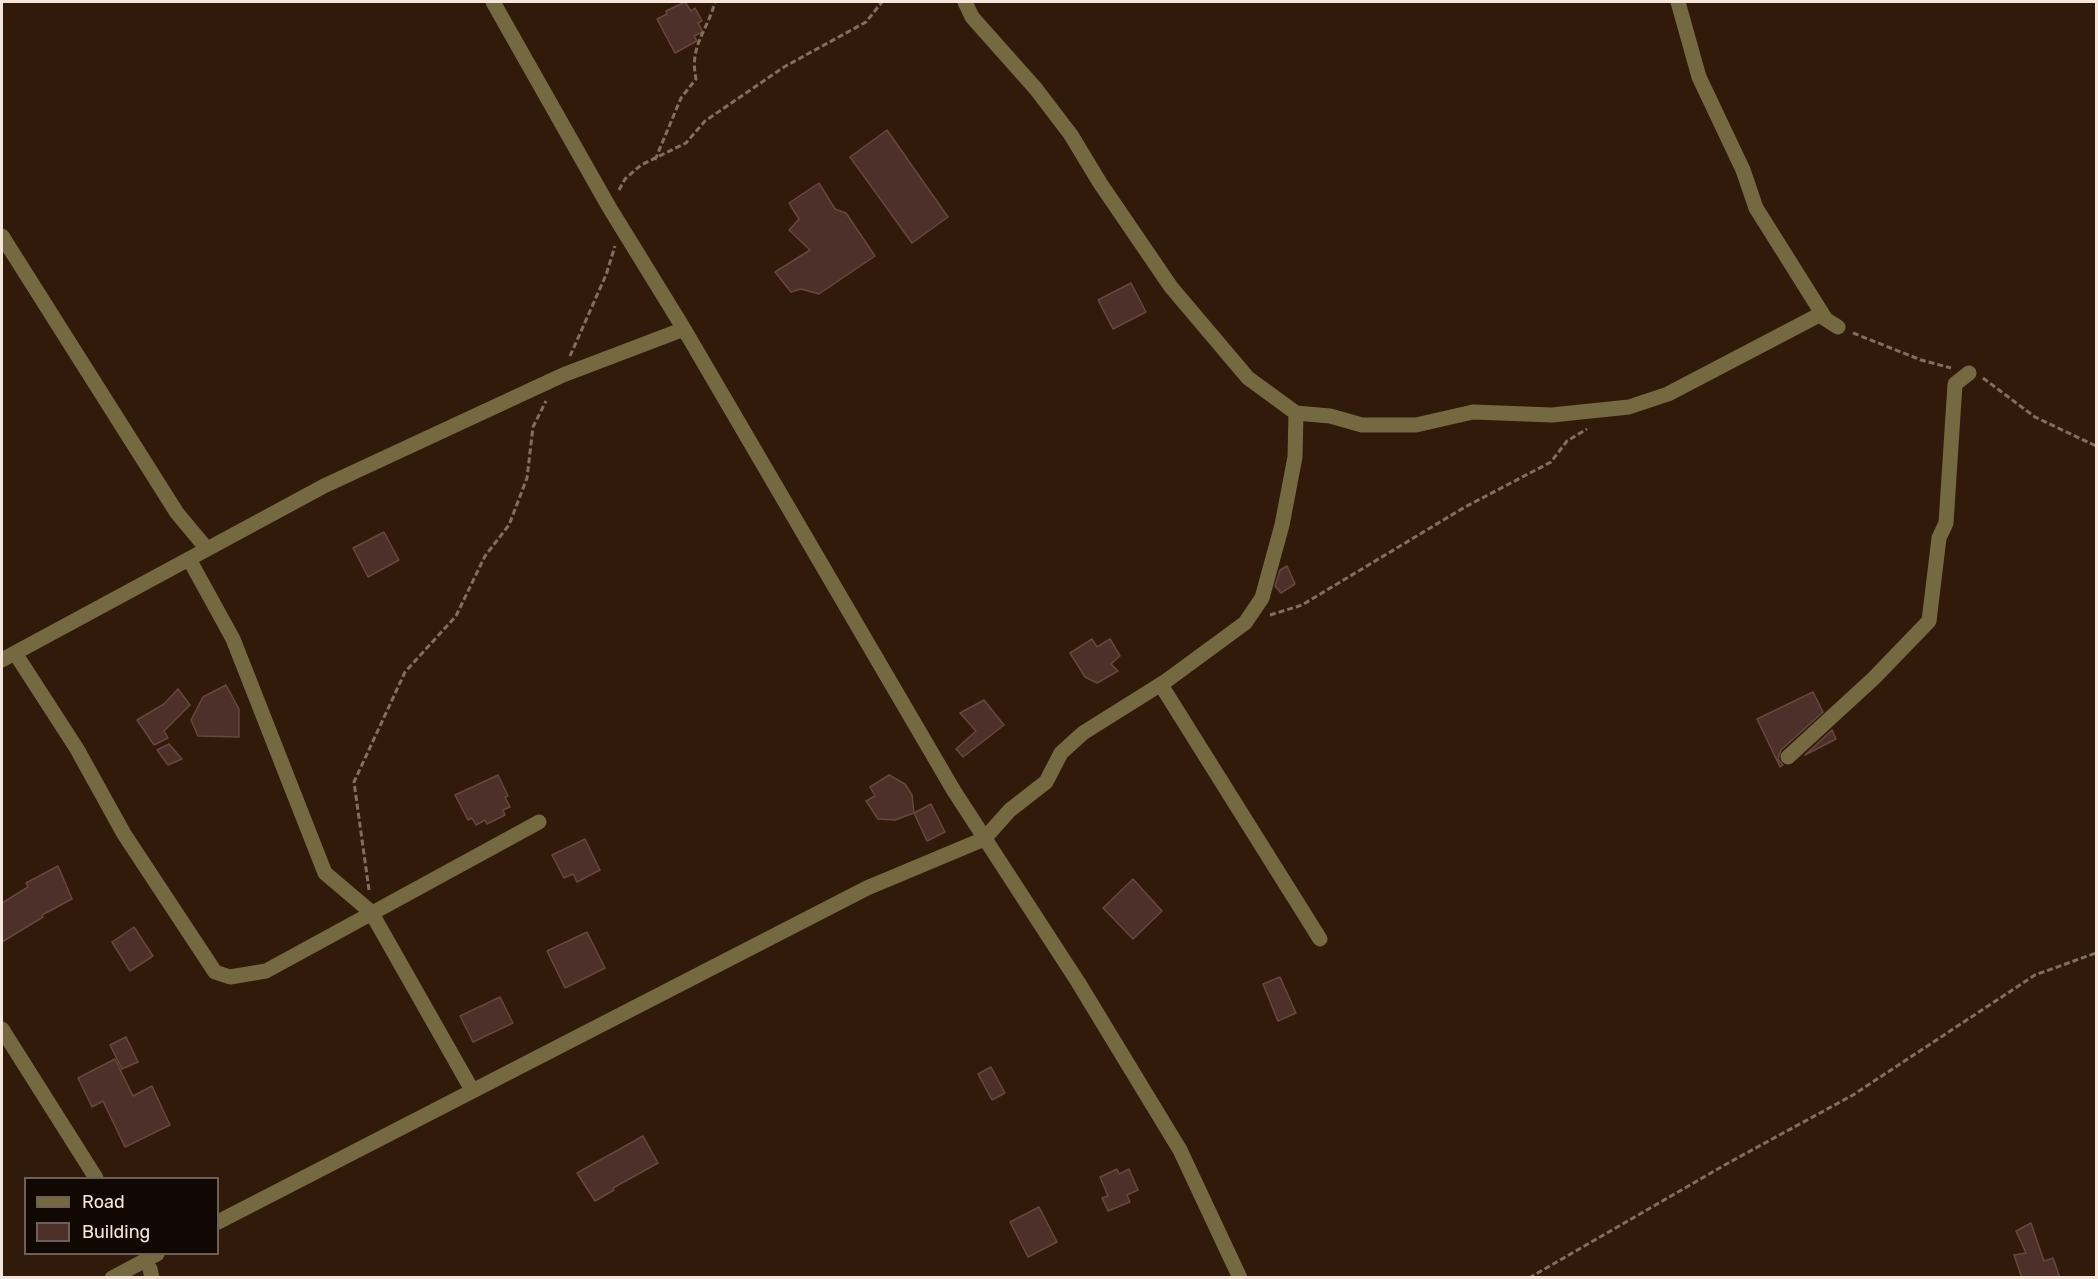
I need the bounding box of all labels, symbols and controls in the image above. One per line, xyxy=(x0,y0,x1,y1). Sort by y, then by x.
legend xyxy=(24,1177,219,1255)
text: Road xyxy=(82,1191,125,1213)
text: Building xyxy=(82,1221,150,1243)

